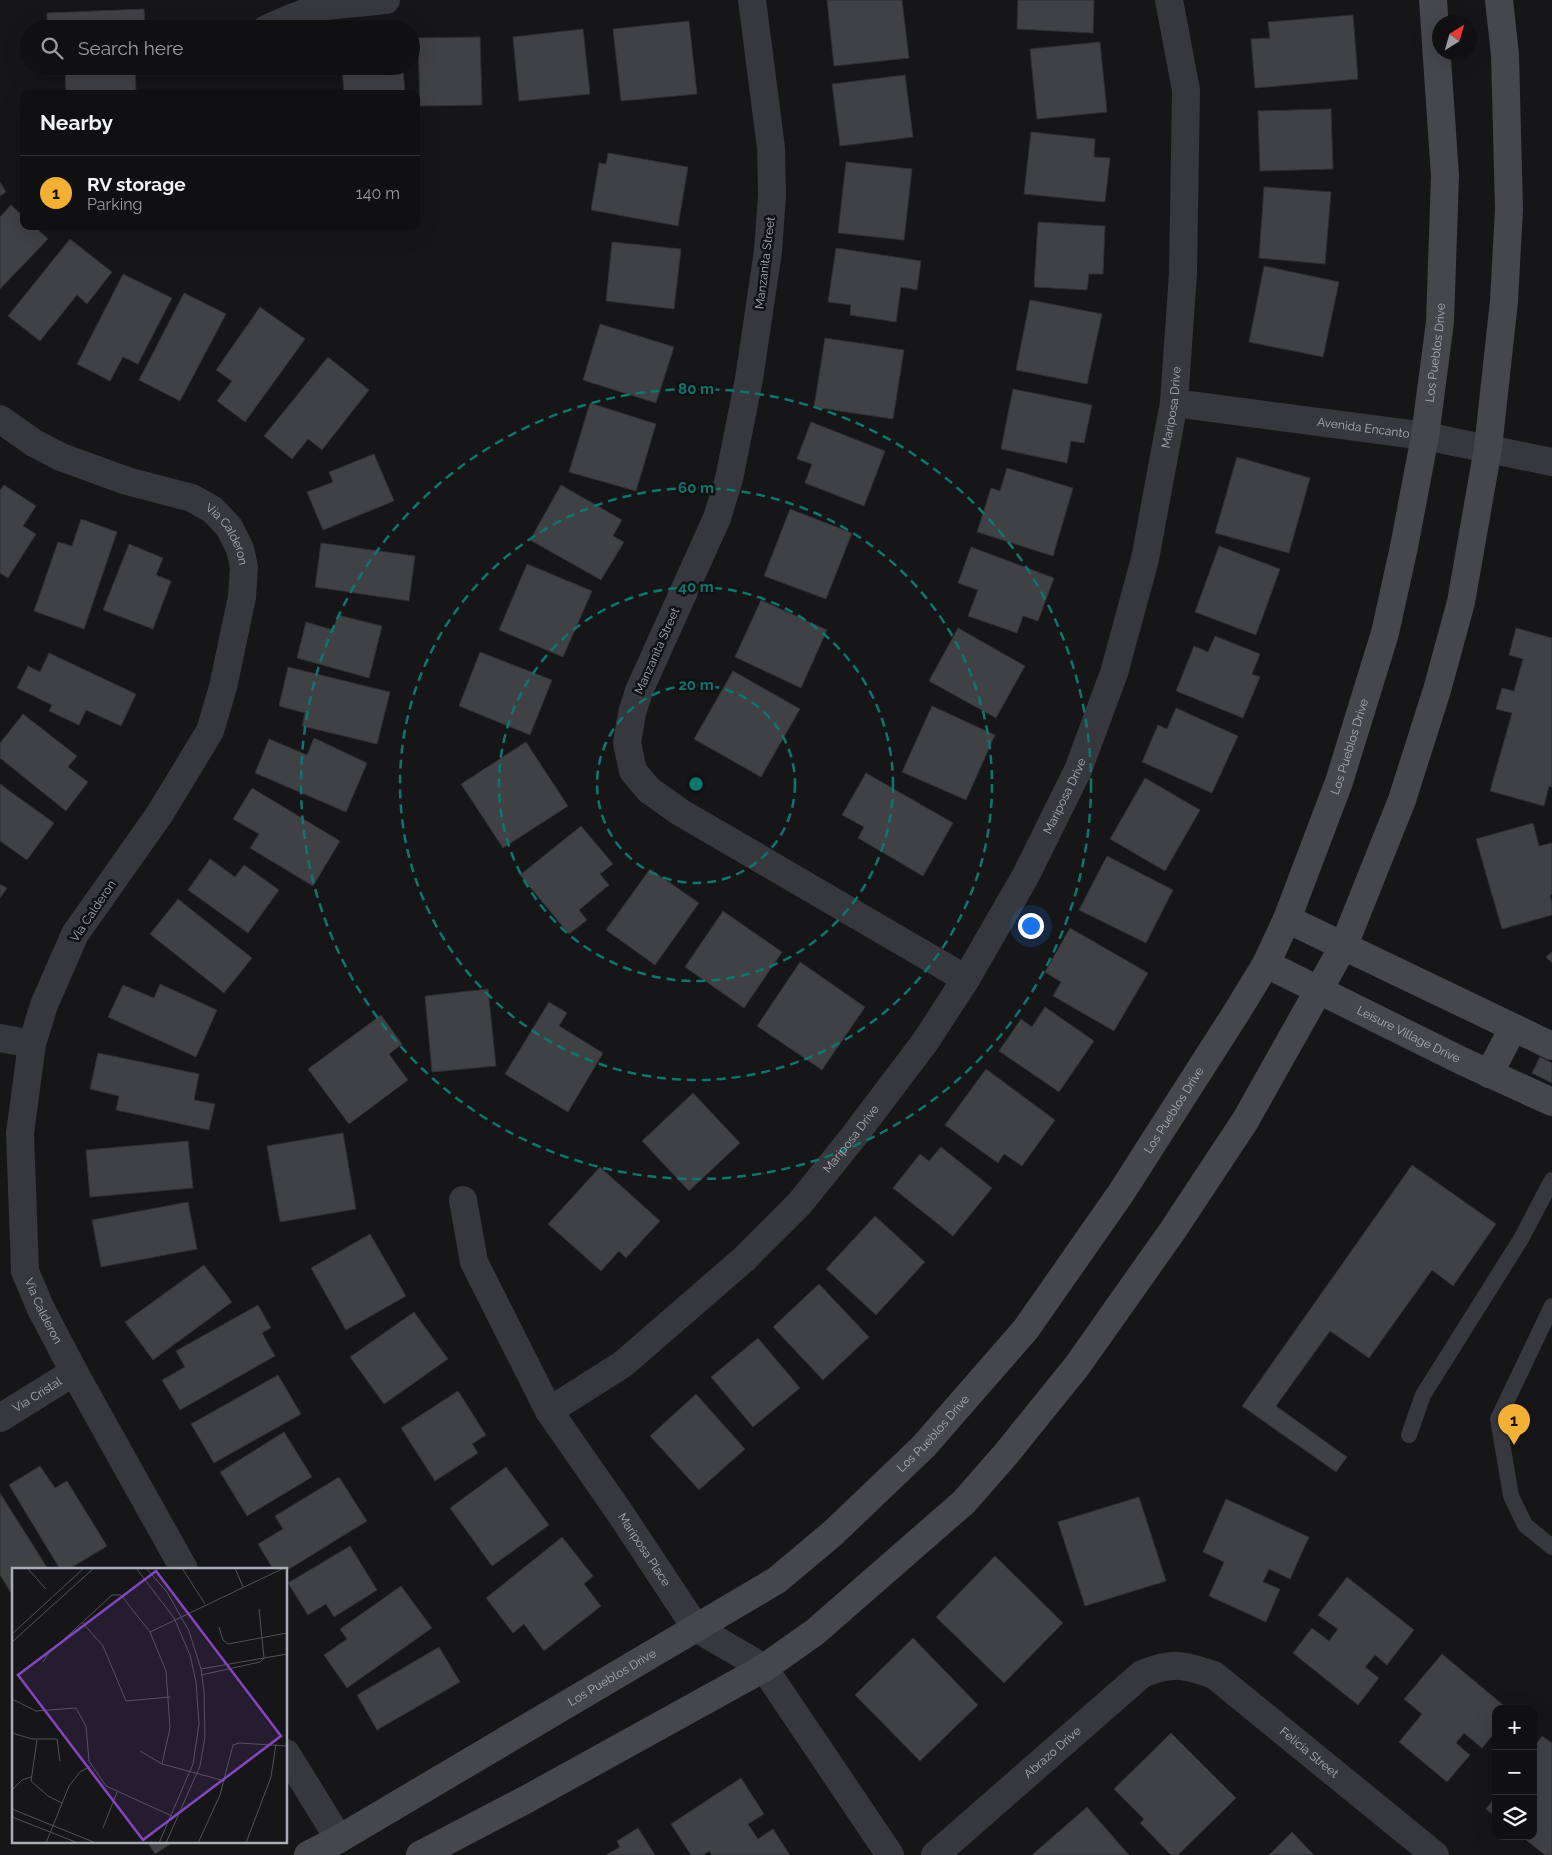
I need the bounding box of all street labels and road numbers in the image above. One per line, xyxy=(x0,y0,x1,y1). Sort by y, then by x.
street label: Manzanita Street xyxy=(752,216,778,310)
street label: Los Pueblos Drive xyxy=(1422,303,1448,403)
street label: Mariposa Drive xyxy=(1159,366,1184,449)
street label: Avenida Encanto xyxy=(1316,415,1410,441)
street label: Via Calderon xyxy=(203,500,250,566)
street label: Manzanita Street xyxy=(632,606,682,696)
street label: Los Pueblos Drive xyxy=(1328,697,1371,797)
street label: Mariposa Drive xyxy=(1040,756,1089,836)
street label: Via Calderon xyxy=(67,878,119,944)
street label: Leisure Village Drive xyxy=(1355,1003,1462,1066)
street label: Los Pueblos Drive xyxy=(1141,1064,1207,1156)
street label: Mariposa Drive xyxy=(820,1102,882,1176)
street label: Via Calderon xyxy=(22,1276,65,1346)
street label: Via Cristal xyxy=(10,1374,65,1415)
street label: Los Pueblos Drive xyxy=(894,1392,972,1475)
street label: Mariposa Place xyxy=(615,1510,673,1589)
street label: Los Pueblos Drive xyxy=(565,1646,659,1709)
street label: Abrazo Drive xyxy=(1021,1724,1084,1781)
street label: Felicia Street xyxy=(1277,1724,1341,1781)

